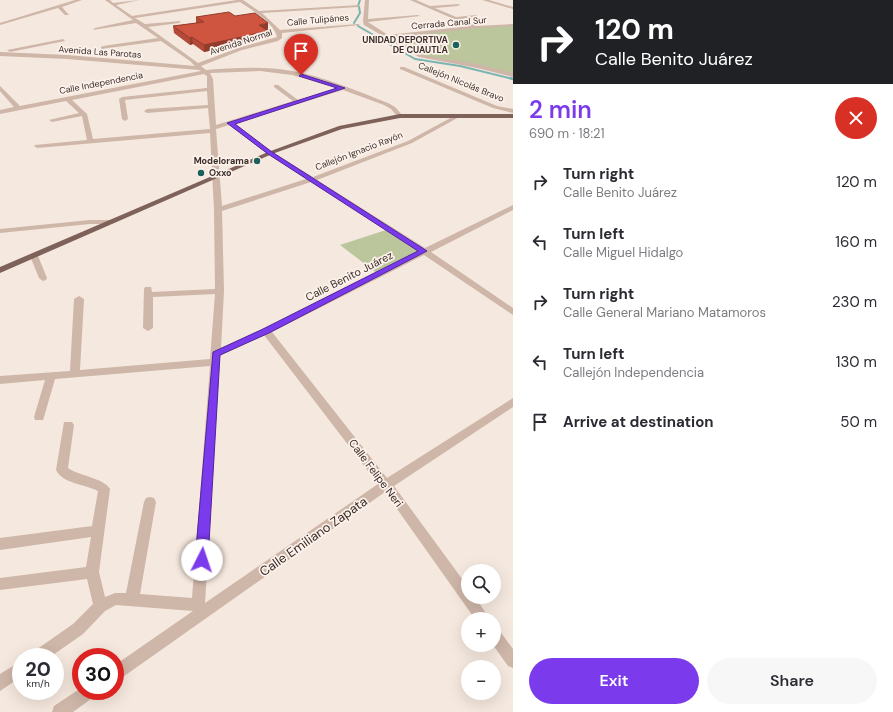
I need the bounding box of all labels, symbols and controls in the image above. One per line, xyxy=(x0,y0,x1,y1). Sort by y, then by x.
street label: Calle Tulipánes xyxy=(287,11,350,29)
text: 120 m xyxy=(595,11,674,48)
street label: Cerrada Canal Sur xyxy=(411,14,488,32)
icon: right xyxy=(529,16,581,68)
street label: Avenida Normal xyxy=(208,26,274,58)
pin xyxy=(284,34,318,75)
place label: UNIDAD DEPORTIVA DE CUAUTLA xyxy=(362,34,449,56)
icon: arrive xyxy=(290,40,312,62)
marker: UNIDAD DEPORTIVA DE CUAUTLA xyxy=(451,40,461,50)
street label: Avenida Las Parotas xyxy=(58,43,142,61)
text: Calle Benito Juárez xyxy=(595,47,753,71)
street label: Callejón Nicolás Bravo xyxy=(416,59,506,105)
street label: Calle Independencia xyxy=(58,69,144,97)
text: 2 min xyxy=(529,94,592,125)
button: close xyxy=(835,97,877,139)
text: 690 m · 18:21 xyxy=(529,125,605,142)
street label: Callejón Ignacio Rayón xyxy=(314,129,404,173)
place label: Modelorama xyxy=(194,155,249,167)
marker: Modelorama xyxy=(252,156,262,166)
text: Turn right xyxy=(563,164,634,184)
place label: Oxxo xyxy=(209,167,232,179)
marker: Oxxo xyxy=(196,168,206,178)
icon: right xyxy=(529,171,551,193)
text: 120 m xyxy=(836,172,877,192)
text: Calle Benito Juárez xyxy=(563,184,677,201)
text: Turn left xyxy=(563,224,624,244)
icon: left xyxy=(529,231,551,253)
text: 160 m xyxy=(835,232,877,252)
text: Calle Miguel Hidalgo xyxy=(563,244,683,261)
street label: Calle Benito Juárez xyxy=(303,248,395,304)
text: Turn right xyxy=(563,284,634,304)
icon: right xyxy=(529,291,551,313)
text: 230 m xyxy=(832,292,877,312)
text: Calle General Mariano Matamoros xyxy=(563,304,766,321)
text: Turn left xyxy=(563,344,624,364)
icon: left xyxy=(529,351,551,373)
text: 130 m xyxy=(836,352,877,372)
text: Callejón Independencia xyxy=(563,364,704,381)
icon: arrive xyxy=(529,411,551,433)
text: Arrive at destination xyxy=(563,412,714,432)
text: 50 m xyxy=(840,412,877,432)
street label: Calle Felipe Neri xyxy=(346,436,406,510)
street label: Calle Emiliano Zapata xyxy=(256,493,371,580)
position arrow xyxy=(181,539,223,581)
map controls xyxy=(461,564,501,700)
button: search xyxy=(461,564,501,604)
button: + xyxy=(461,612,501,652)
speed limit sign: 30 xyxy=(72,648,124,700)
text: 20 xyxy=(25,656,51,682)
button: Exit xyxy=(529,658,699,704)
button: Share xyxy=(707,658,877,704)
button: − xyxy=(461,660,501,700)
text: km/h xyxy=(26,677,50,690)

